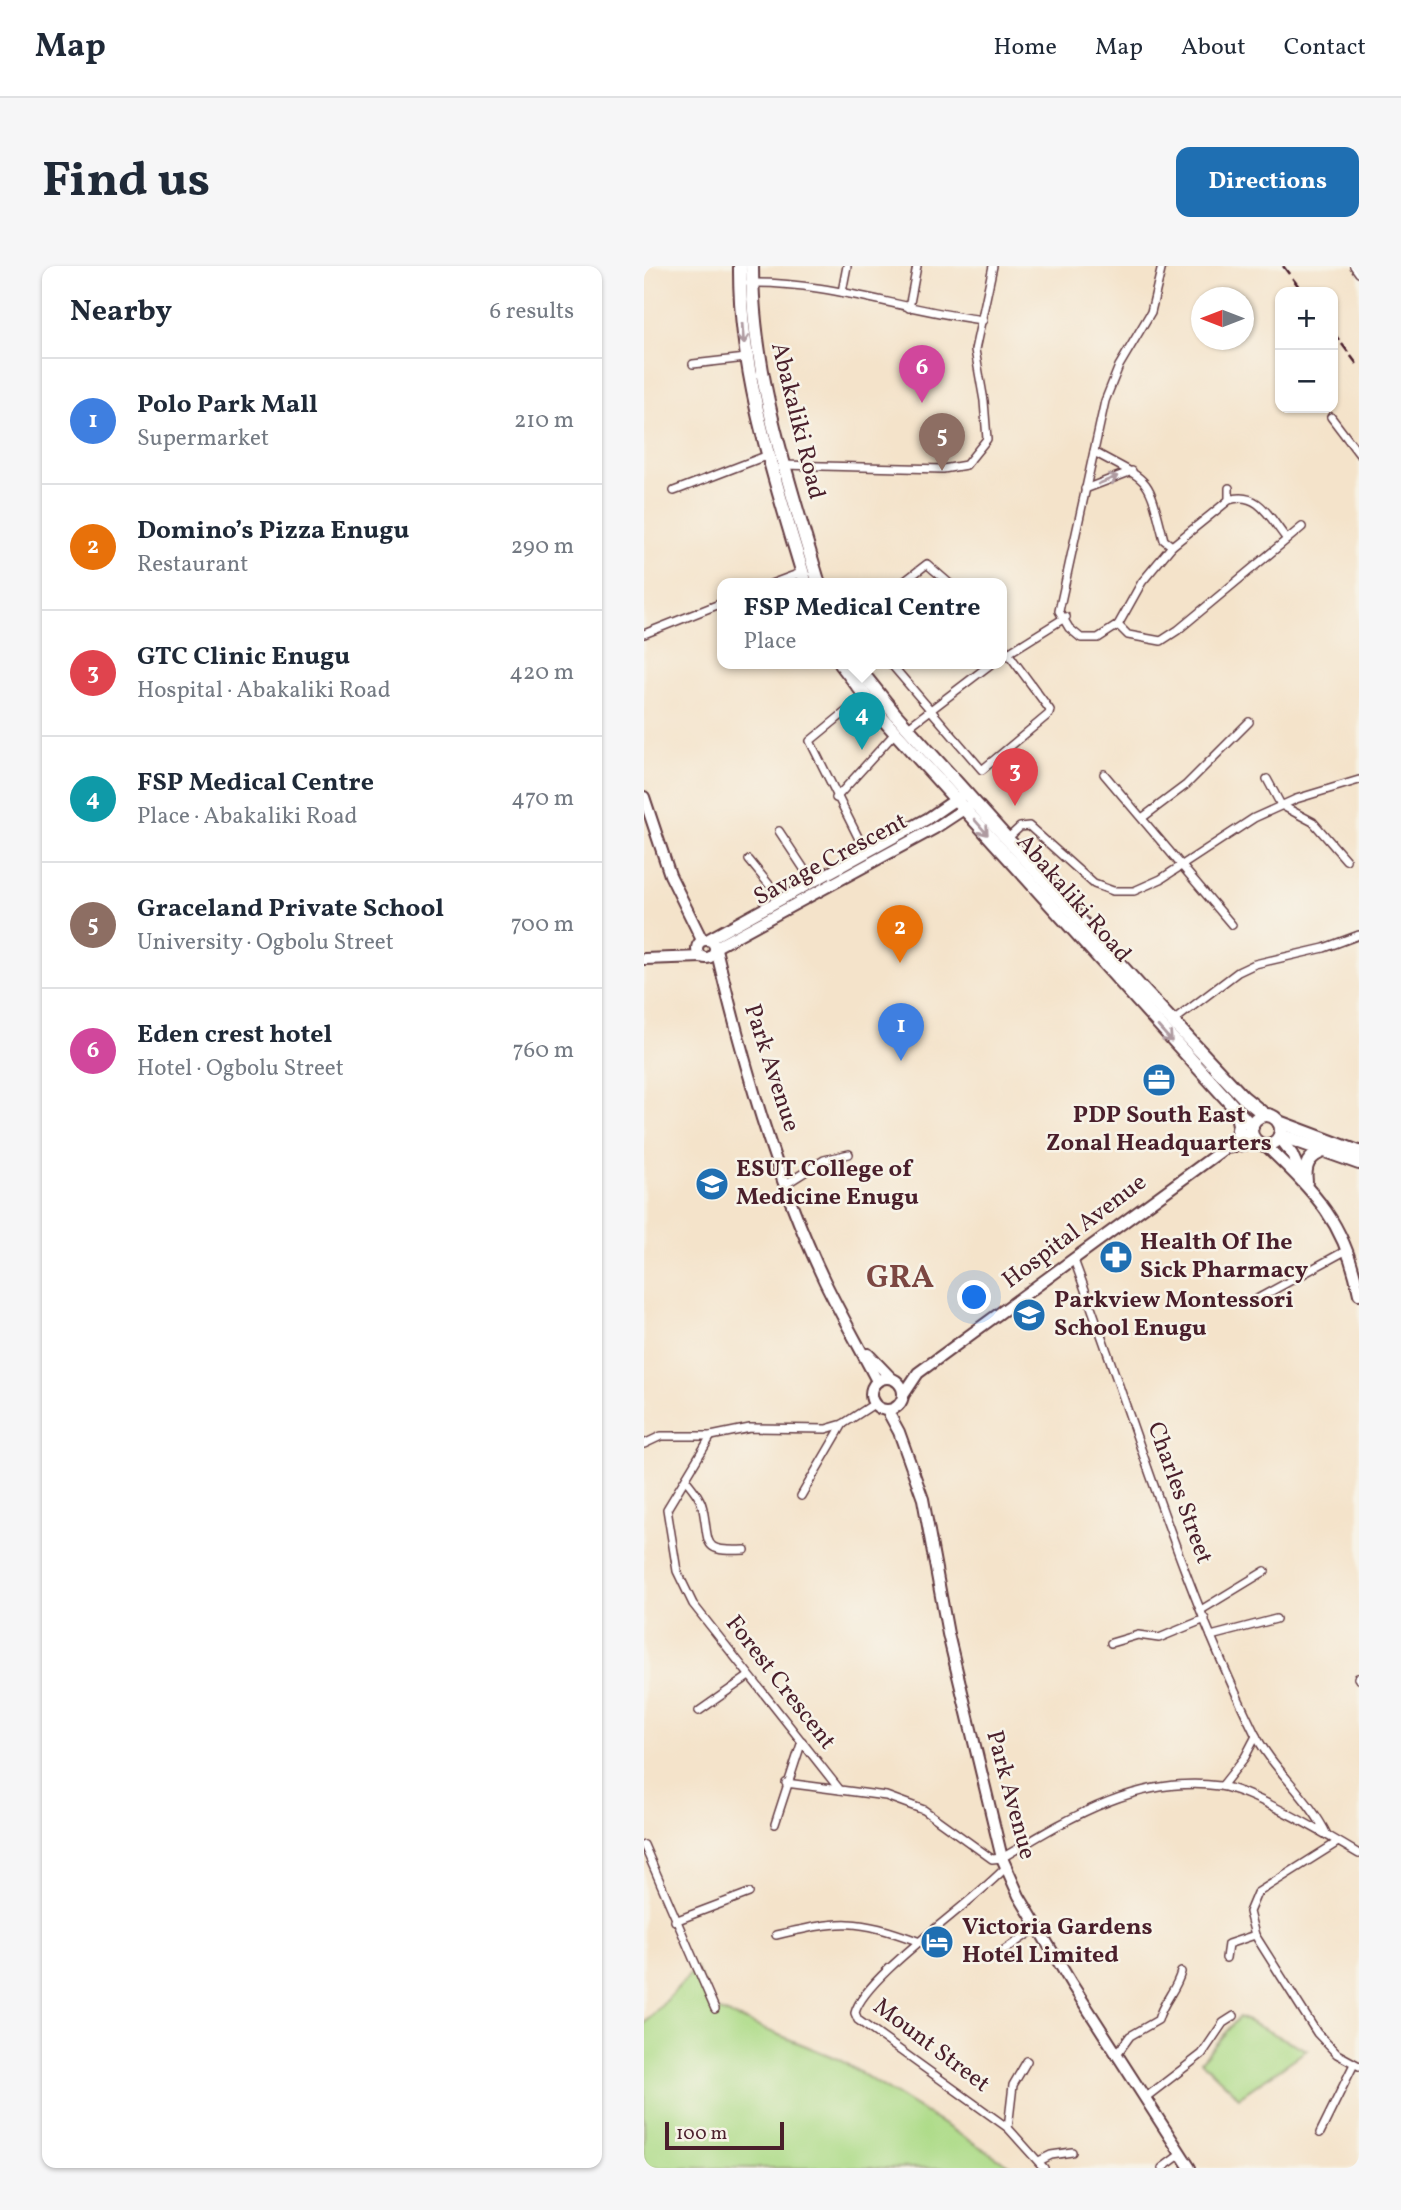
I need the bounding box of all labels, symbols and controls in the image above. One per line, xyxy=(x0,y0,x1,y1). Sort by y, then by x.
text: Map xyxy=(35,25,106,71)
text: Home xyxy=(993,31,1057,65)
text: Map xyxy=(1095,31,1143,65)
text: About xyxy=(1181,31,1246,65)
text: Contact xyxy=(1284,31,1366,65)
button: Directions xyxy=(1176,147,1359,217)
text: Find us xyxy=(42,148,210,217)
north arrow xyxy=(1191,287,1254,350)
map controls xyxy=(1275,287,1338,413)
button: + xyxy=(1275,287,1338,350)
text: Nearby xyxy=(70,291,172,333)
text: 6 results xyxy=(490,296,574,328)
one-way arrow xyxy=(737,322,750,345)
street label: Abakaliki Road xyxy=(761,339,833,503)
pin: 6 xyxy=(899,345,945,403)
button: − xyxy=(1275,350,1338,413)
text: Polo Park Mall xyxy=(137,387,318,423)
text: 1 xyxy=(88,405,98,437)
text: 210 m xyxy=(514,405,574,437)
pin: 5 xyxy=(919,413,965,471)
text: Supermarket xyxy=(137,423,269,455)
one-way arrow xyxy=(1097,473,1119,486)
text: Domino’s Pizza Enugu xyxy=(137,513,409,549)
text: 2 xyxy=(87,531,99,563)
text: 290 m xyxy=(511,531,574,563)
text: Restaurant xyxy=(137,549,248,581)
popup xyxy=(717,578,1007,669)
text: FSP Medical Centre xyxy=(744,590,980,626)
text: Place xyxy=(744,626,796,658)
text: GTC Clinic Enugu xyxy=(137,639,350,675)
text: 3 xyxy=(87,657,99,689)
text: 420 m xyxy=(509,657,574,689)
text: Hospital · Abakaliki Road xyxy=(137,675,391,707)
pin: 4 xyxy=(839,692,885,750)
pin: 3 xyxy=(992,748,1038,806)
text: FSP Medical Centre xyxy=(137,765,374,801)
text: 4 xyxy=(86,783,100,815)
text: 470 m xyxy=(511,783,574,815)
text: Place · Abakaliki Road xyxy=(137,801,358,833)
street label: Savage Crescent xyxy=(748,805,914,915)
one-way arrow xyxy=(973,818,989,836)
street label: Abakaliki Road xyxy=(1007,827,1139,971)
text: Graceland Private School xyxy=(137,891,444,927)
pin: 2 xyxy=(877,905,923,963)
text: 5 xyxy=(87,909,99,941)
text: 700 m xyxy=(511,909,574,941)
text: University · Ogbolu Street xyxy=(137,927,394,959)
street label: Park Avenue xyxy=(734,1000,808,1136)
pin: 1 xyxy=(878,1003,924,1061)
text: Eden crest hotel xyxy=(137,1017,332,1053)
one-way arrow xyxy=(1157,1025,1173,1043)
text: 6 xyxy=(87,1035,99,1067)
text: 760 m xyxy=(512,1035,574,1067)
text: Hotel · Ogbolu Street xyxy=(137,1053,344,1085)
office icon: PDP South East Zonal Headquarters xyxy=(1140,1061,1178,1099)
place label: PDP South East Zonal Headquarters xyxy=(1046,1099,1272,1161)
place label: ESUT College of Medicine Enugu xyxy=(736,1153,919,1215)
school or university icon: ESUT College of Medicine Enugu xyxy=(693,1165,731,1203)
street label: Hospital Avenue xyxy=(996,1166,1154,1298)
place label: Health Of Ihe Sick Pharmacy xyxy=(1140,1226,1309,1288)
pharmacy icon: Health Of Ihe Sick Pharmacy xyxy=(1097,1238,1135,1276)
district label: GRA xyxy=(866,1257,934,1301)
your location xyxy=(957,1280,991,1314)
place label: Parkview Montessori School Enugu xyxy=(1054,1284,1294,1346)
school or university icon: Parkview Montessori School Enugu xyxy=(1010,1296,1048,1334)
street label: Charles Street xyxy=(1138,1417,1220,1569)
street label: Forest Crescent xyxy=(717,1609,843,1757)
street label: Park Avenue xyxy=(976,1727,1044,1863)
place label: Victoria Gardens Hotel Limited xyxy=(962,1911,1153,1973)
hotel icon: Victoria Gardens Hotel Limited xyxy=(918,1923,956,1961)
street label: Mount Street xyxy=(865,1991,997,2101)
scale bar xyxy=(665,2119,784,2151)
text: 100 m xyxy=(676,2121,727,2147)

